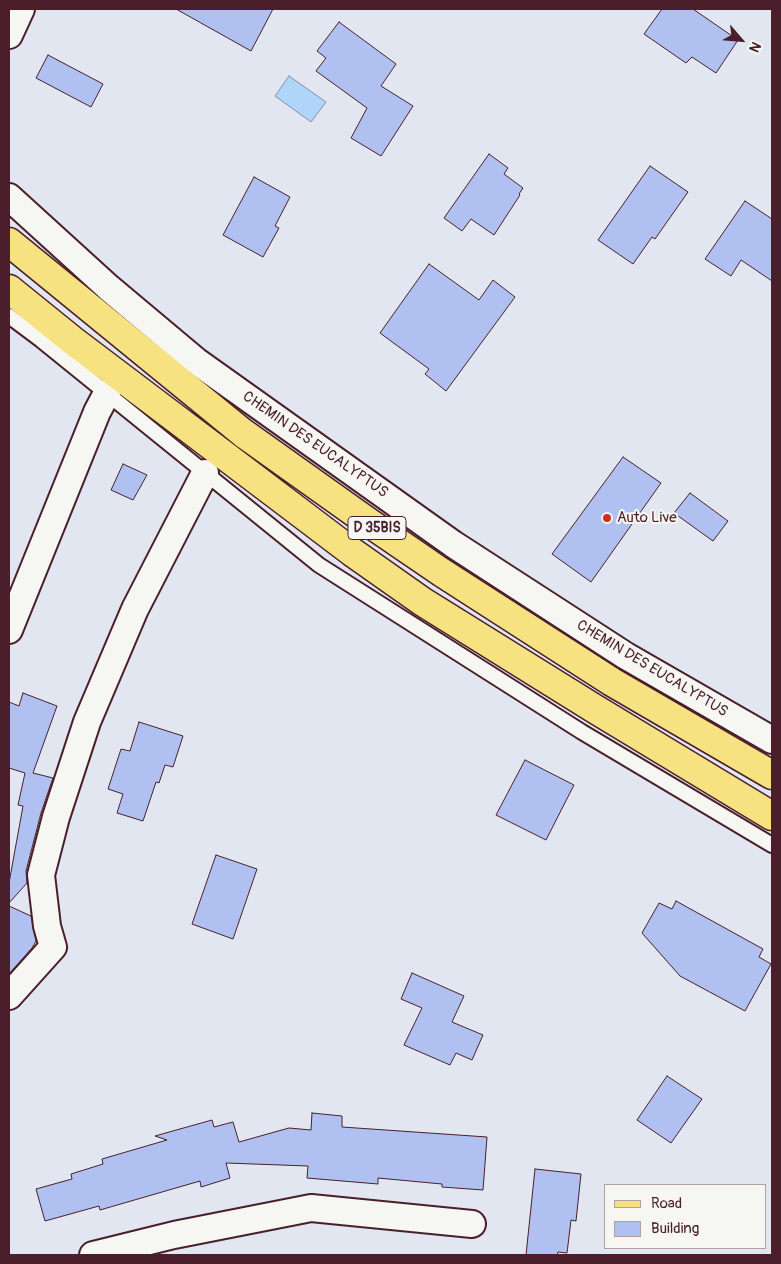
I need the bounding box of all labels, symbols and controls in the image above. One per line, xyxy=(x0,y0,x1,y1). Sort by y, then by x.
north arrow xyxy=(716,15,766,65)
text: N xyxy=(745,39,765,55)
street label: CHEMIN DES EUCALYPTUS xyxy=(239,388,391,502)
place label: Auto Live xyxy=(617,509,677,527)
marker: Auto Live xyxy=(601,512,613,524)
road number: D 35BIS xyxy=(348,516,406,540)
street label: CHEMIN DES EUCALYPTUS xyxy=(573,617,731,721)
legend xyxy=(604,1184,766,1249)
text: Road xyxy=(651,1194,682,1213)
text: Building xyxy=(651,1219,699,1238)

